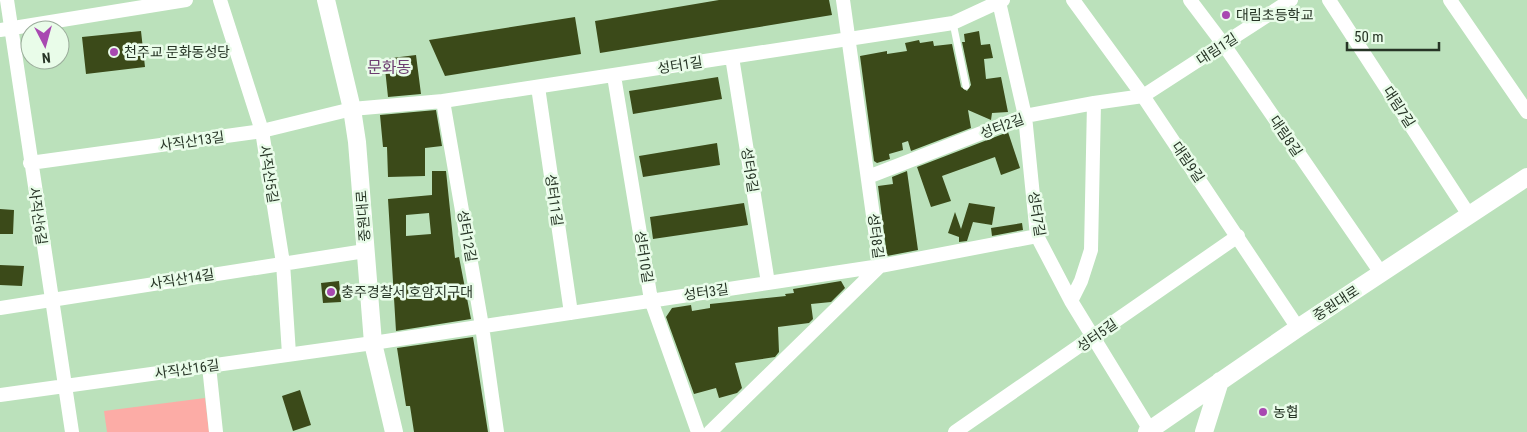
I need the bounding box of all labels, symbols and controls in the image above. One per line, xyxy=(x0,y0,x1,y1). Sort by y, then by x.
place label: 대림초등학교 xyxy=(1236,7,1313,23)
marker: 대림초등학교 xyxy=(1220,9,1232,21)
north arrow xyxy=(20,20,70,70)
scale bar xyxy=(1347,20,1440,52)
text: 50 m xyxy=(1354,28,1384,46)
street label: 대림1길 xyxy=(1194,30,1240,68)
place label: 천주교 문화동성당 xyxy=(124,44,230,60)
marker: 천주교 문화동성당 xyxy=(108,46,120,58)
text: N xyxy=(41,50,51,66)
street label: 성터1길 xyxy=(656,54,704,76)
district label: 문화동 xyxy=(367,58,411,77)
street label: 대림7길 xyxy=(1380,84,1418,130)
street label: 성터2길 xyxy=(978,111,1026,141)
street label: 대림8길 xyxy=(1267,113,1305,159)
street label: 사직산13길 xyxy=(159,129,225,153)
street label: 대림9길 xyxy=(1169,139,1207,185)
street label: 사직산5길 xyxy=(257,144,281,204)
street label: 성터9길 xyxy=(739,146,761,194)
street label: 성터11길 xyxy=(542,173,566,227)
street label: 사직산6길 xyxy=(26,186,50,246)
street label: 중원대로 xyxy=(353,190,373,242)
street label: 성터7길 xyxy=(1026,190,1048,238)
street label: 성터12길 xyxy=(455,209,479,263)
street label: 성터8길 xyxy=(865,212,887,260)
street label: 성터10길 xyxy=(632,230,656,284)
street label: 사직산14길 xyxy=(148,266,216,292)
street label: 성터3길 xyxy=(682,281,730,303)
street label: 중원대로 xyxy=(1310,282,1362,324)
place label: 충주경찰서 호암지구대 xyxy=(341,284,473,300)
marker: 충주경찰서 호암지구대 xyxy=(325,286,337,298)
street label: 성터5길 xyxy=(1074,315,1120,355)
street label: 사직산16길 xyxy=(154,357,220,381)
place label: 농협 xyxy=(1273,404,1299,420)
marker: 농협 xyxy=(1257,406,1269,418)

